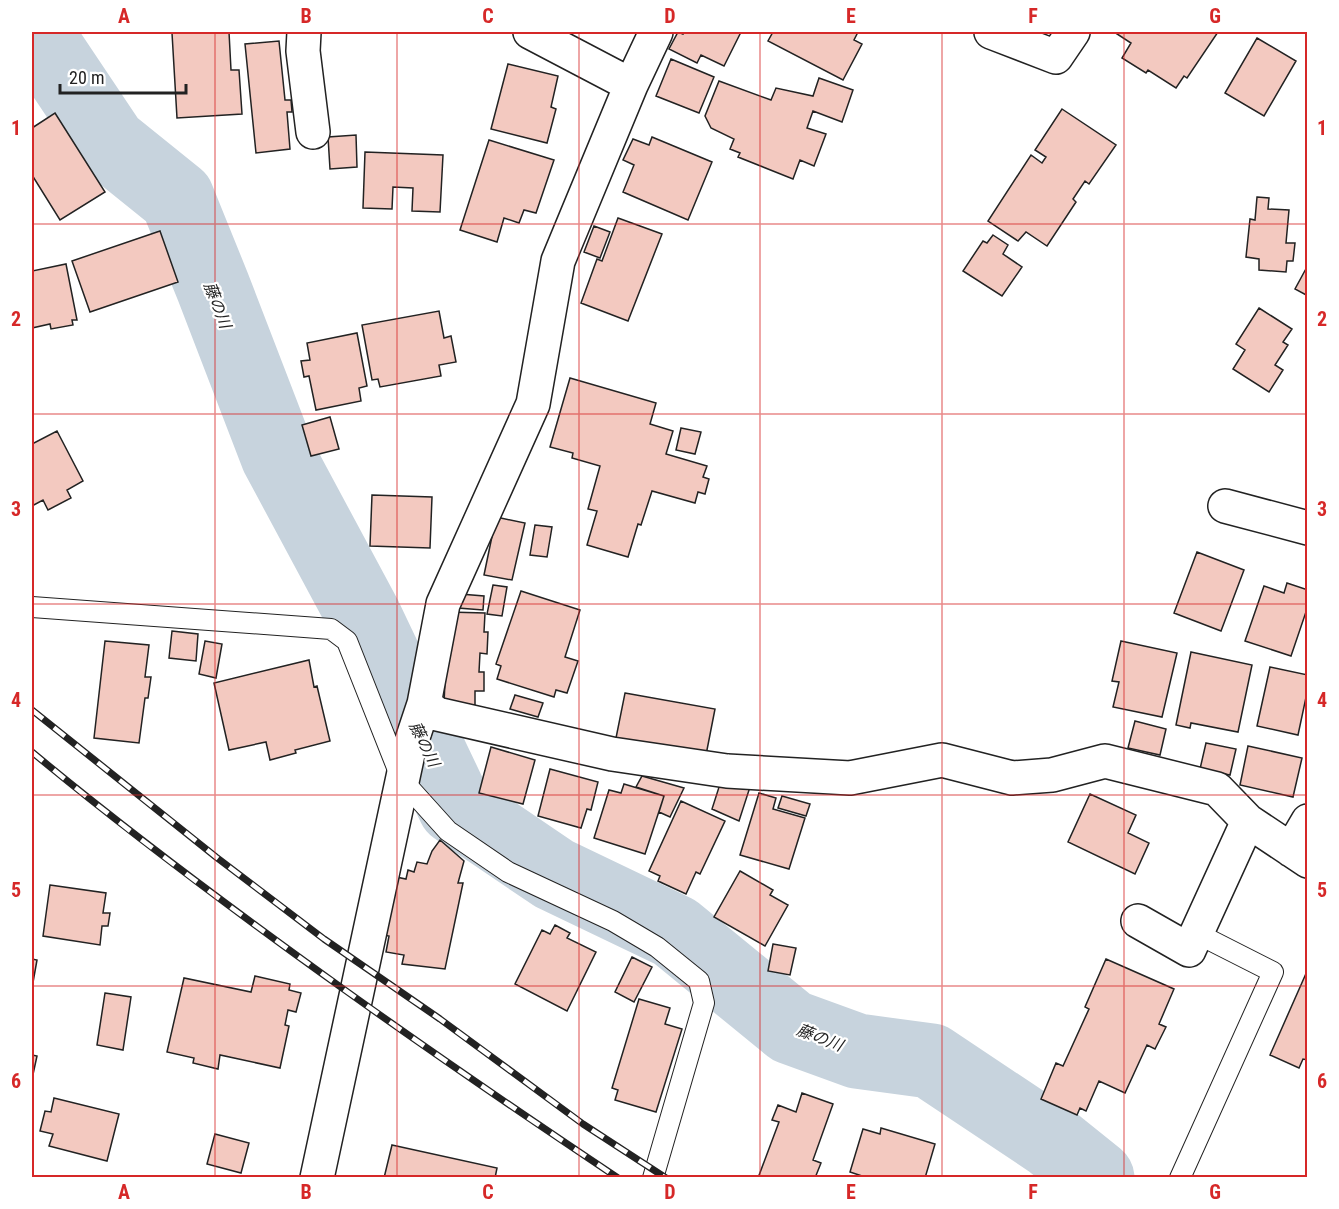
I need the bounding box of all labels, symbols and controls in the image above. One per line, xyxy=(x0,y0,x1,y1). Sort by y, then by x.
text: A xyxy=(118,4,130,28)
text: B xyxy=(300,4,312,28)
text: C xyxy=(482,4,494,28)
text: D xyxy=(664,4,676,28)
text: E xyxy=(846,4,856,28)
text: F xyxy=(1028,4,1038,28)
text: G xyxy=(1209,4,1221,28)
scale bar xyxy=(60,57,186,95)
text: 20 m xyxy=(69,67,104,88)
text: 1 xyxy=(11,116,21,140)
text: 1 xyxy=(1317,116,1327,140)
water label: 藤の川 xyxy=(200,279,236,333)
text: 2 xyxy=(11,307,21,331)
text: 2 xyxy=(1317,307,1327,331)
text: 3 xyxy=(11,497,21,521)
text: 3 xyxy=(1317,497,1327,521)
text: 4 xyxy=(11,688,21,712)
text: 4 xyxy=(1317,688,1327,712)
water label: 藤の川 xyxy=(405,718,444,772)
text: 5 xyxy=(11,878,21,902)
text: 5 xyxy=(1317,878,1327,902)
water label: 藤の川 xyxy=(794,1020,847,1056)
text: 6 xyxy=(11,1069,21,1093)
text: 6 xyxy=(1317,1069,1327,1093)
text: A xyxy=(118,1180,130,1204)
text: B xyxy=(300,1180,312,1204)
text: C xyxy=(482,1180,494,1204)
text: D xyxy=(664,1180,676,1204)
text: E xyxy=(846,1180,856,1204)
text: F xyxy=(1028,1180,1038,1204)
text: G xyxy=(1209,1180,1221,1204)

